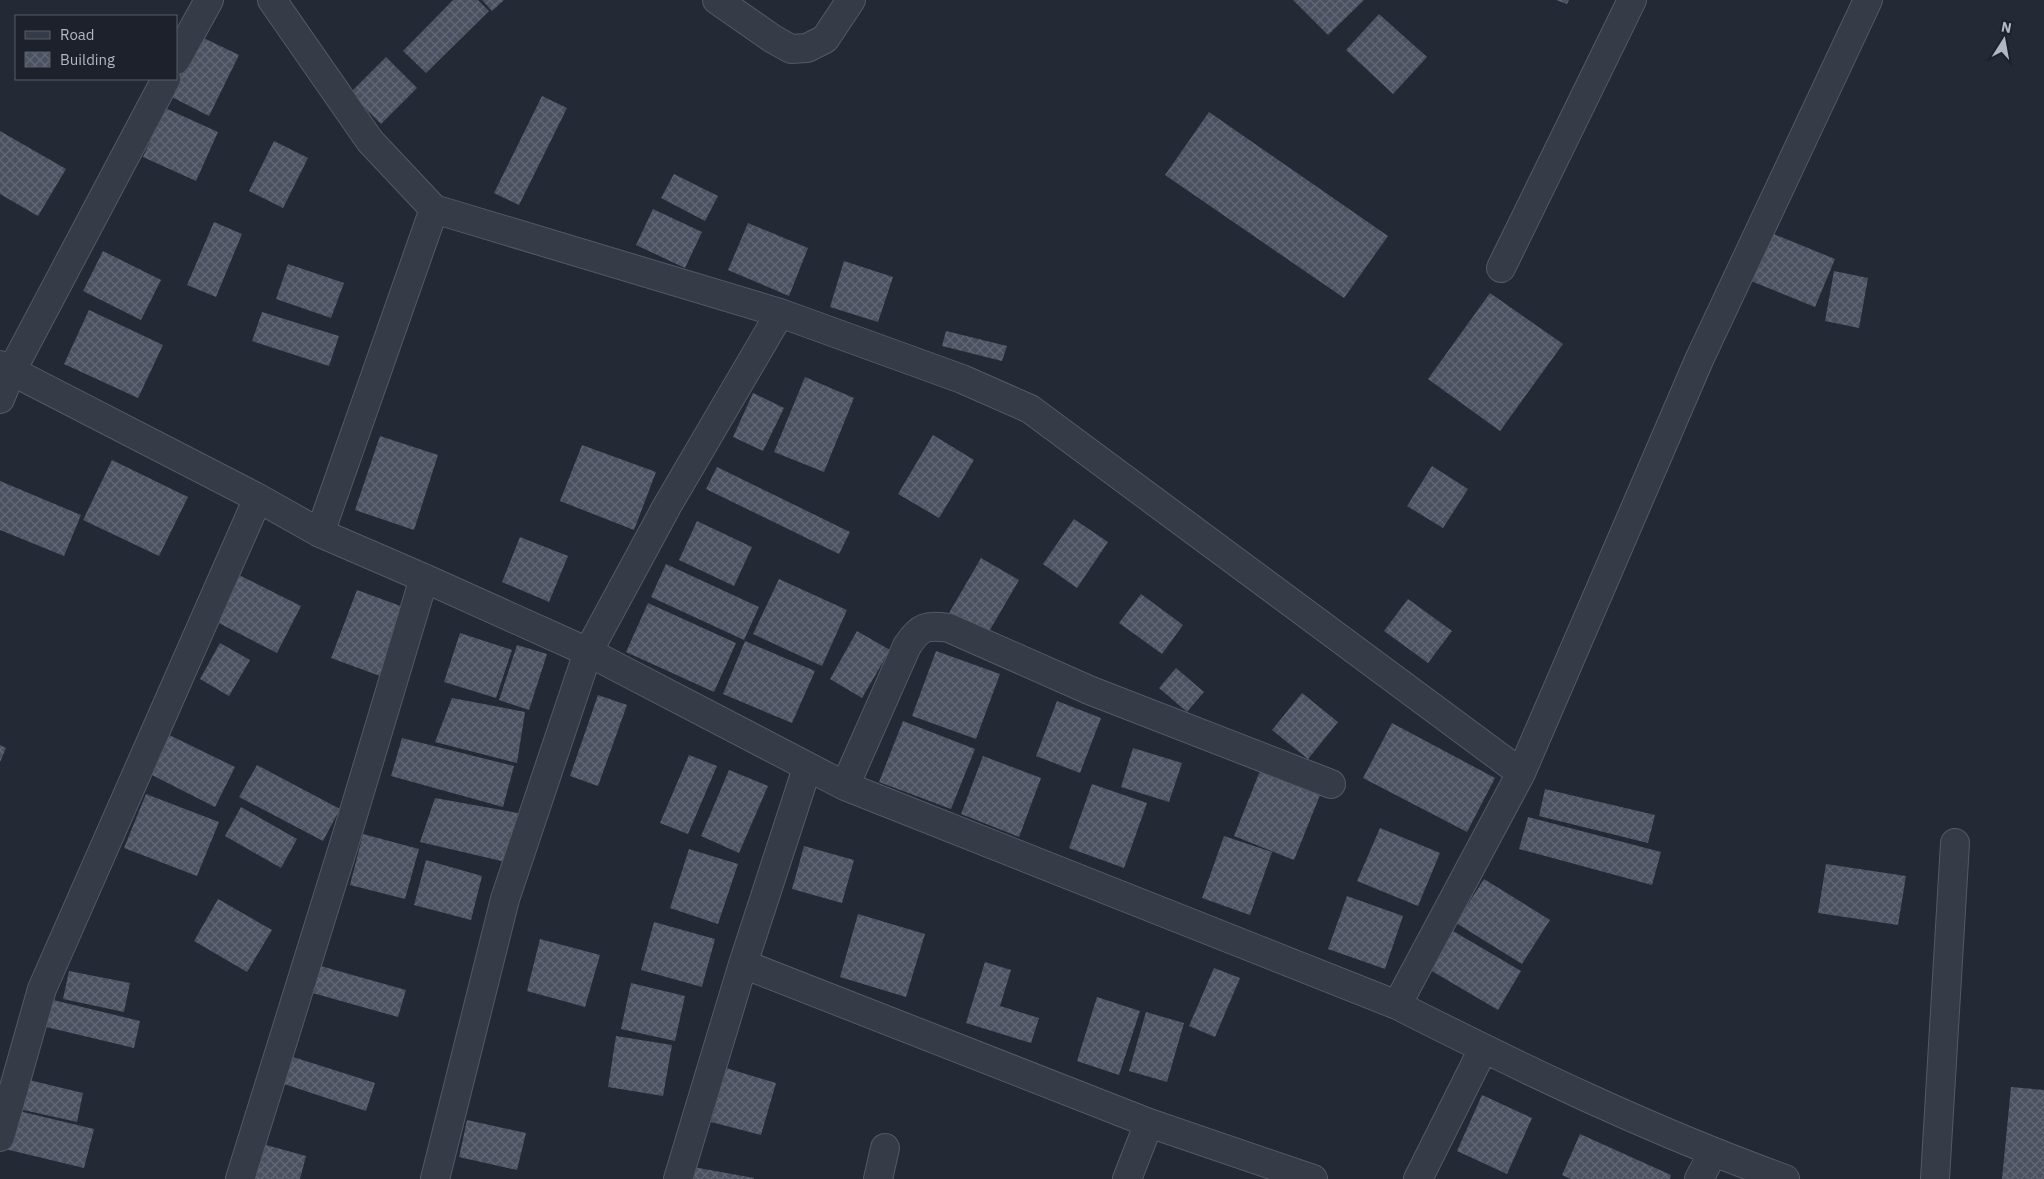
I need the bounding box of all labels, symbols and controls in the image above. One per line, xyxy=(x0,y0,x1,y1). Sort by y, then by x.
legend xyxy=(15,15,178,80)
north arrow xyxy=(1979,15,2029,65)
text: N xyxy=(2000,17,2013,37)
text: Road xyxy=(60,25,95,44)
text: Building xyxy=(60,50,115,69)

